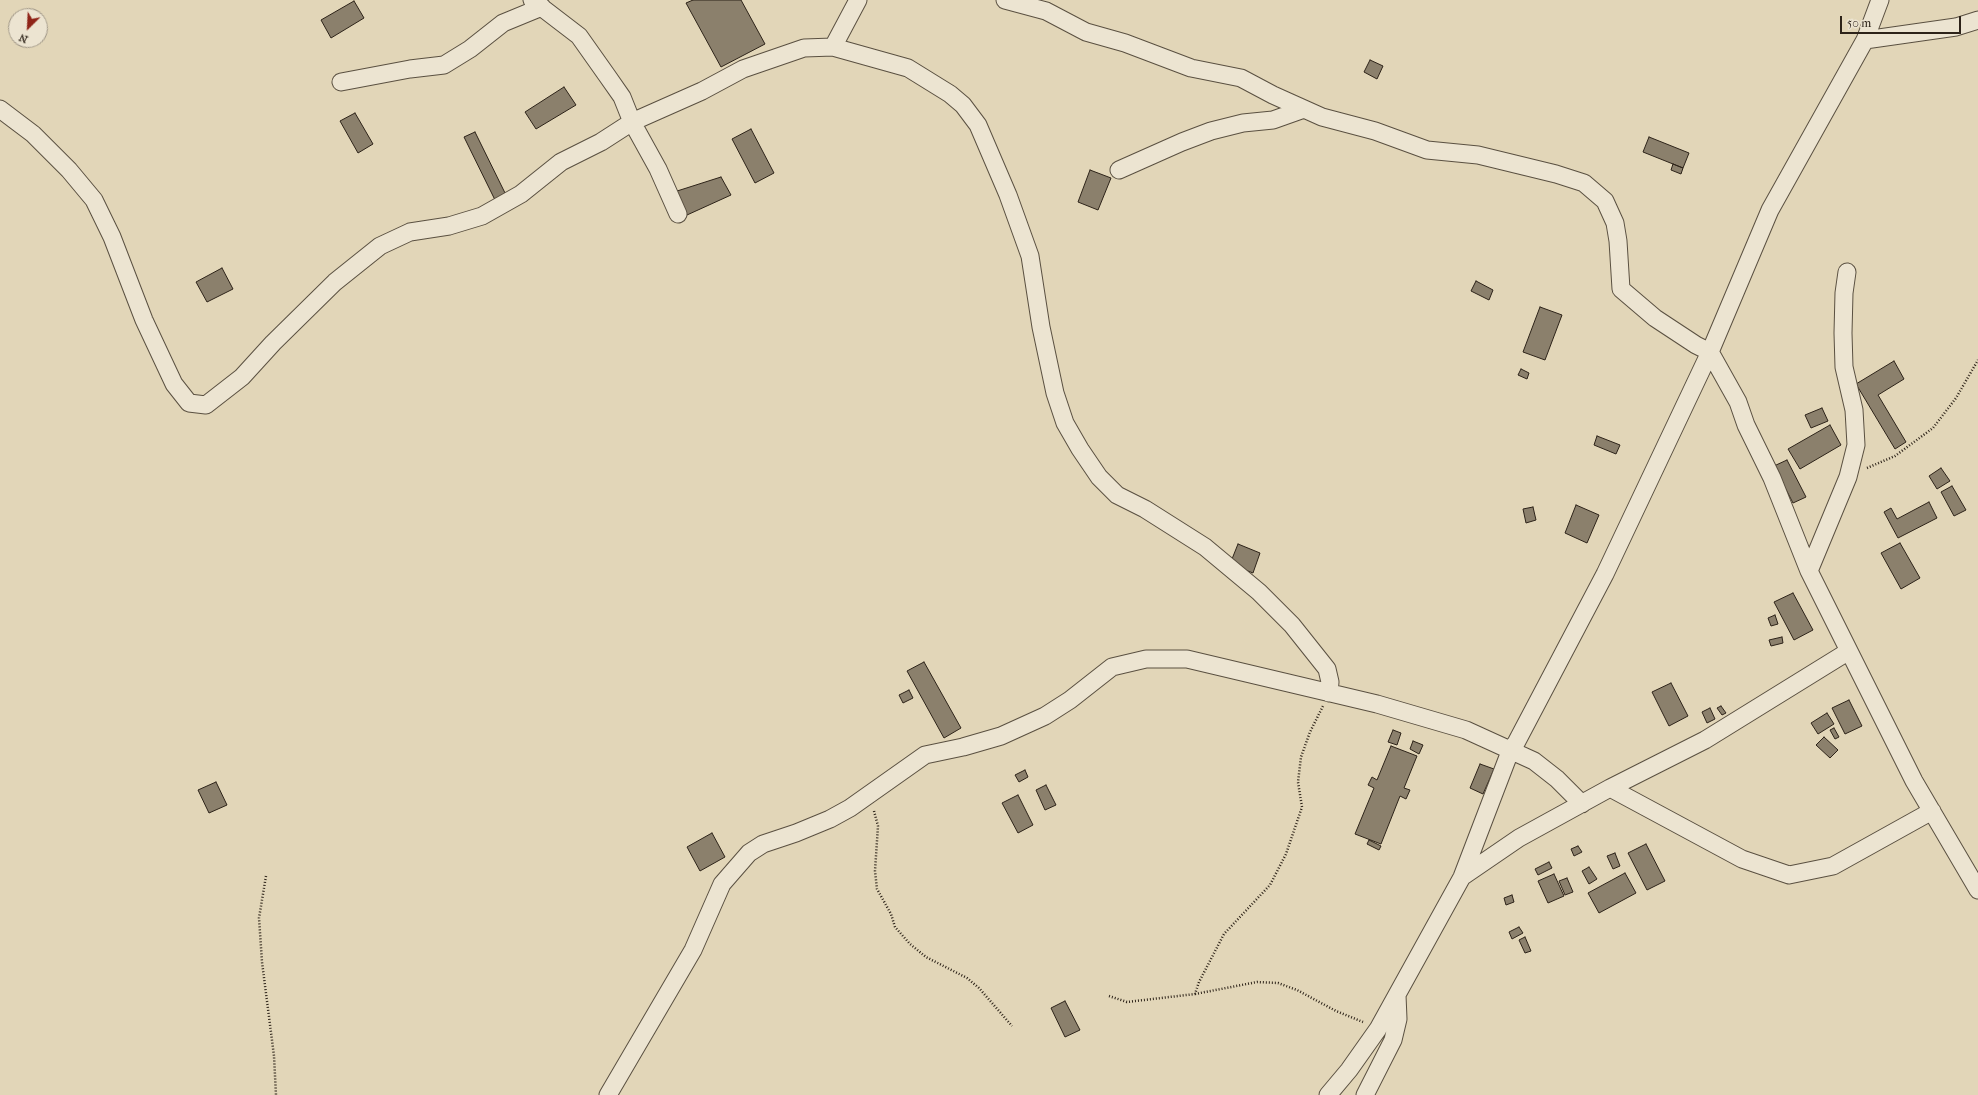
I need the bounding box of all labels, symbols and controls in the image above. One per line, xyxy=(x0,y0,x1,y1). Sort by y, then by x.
north arrow xyxy=(8,8,48,48)
scale bar xyxy=(1842,8,1963,34)
text: 50 m xyxy=(1847,16,1871,30)
text: N xyxy=(17,31,30,46)

